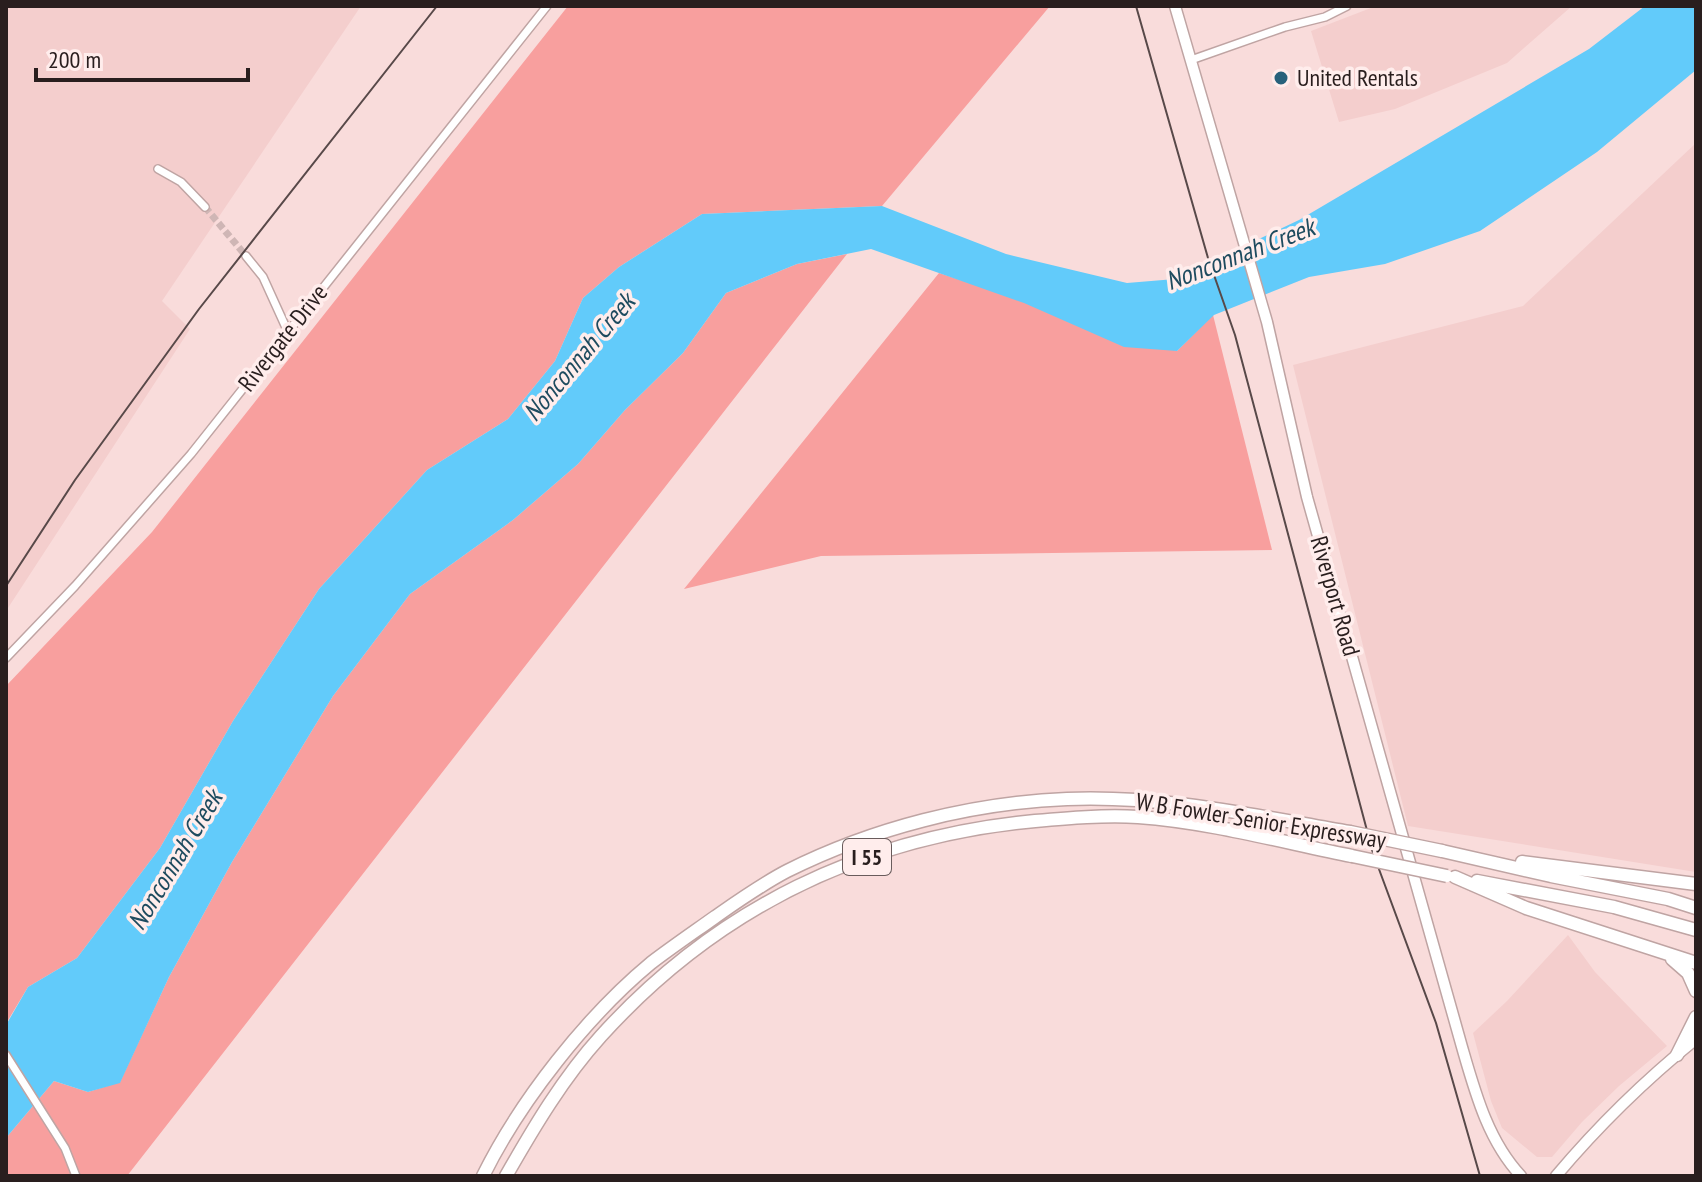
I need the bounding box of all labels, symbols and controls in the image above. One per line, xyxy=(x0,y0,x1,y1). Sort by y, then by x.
scale bar xyxy=(36,32,248,82)
text: 200 m xyxy=(48,44,101,75)
place label: United Rentals xyxy=(1297,62,1418,93)
marker: United Rentals xyxy=(1272,69,1290,87)
water label: Nonconnah Creek xyxy=(1161,209,1322,297)
street label: Rivergate Drive xyxy=(231,278,334,397)
water label: Nonconnah Creek xyxy=(516,284,644,427)
street label: Riverport Road xyxy=(1304,532,1367,659)
water label: Nonconnah Creek xyxy=(120,782,231,935)
street label: W B Fowler Senior Expressway xyxy=(1134,785,1388,856)
road number: I 55 xyxy=(843,839,891,875)

